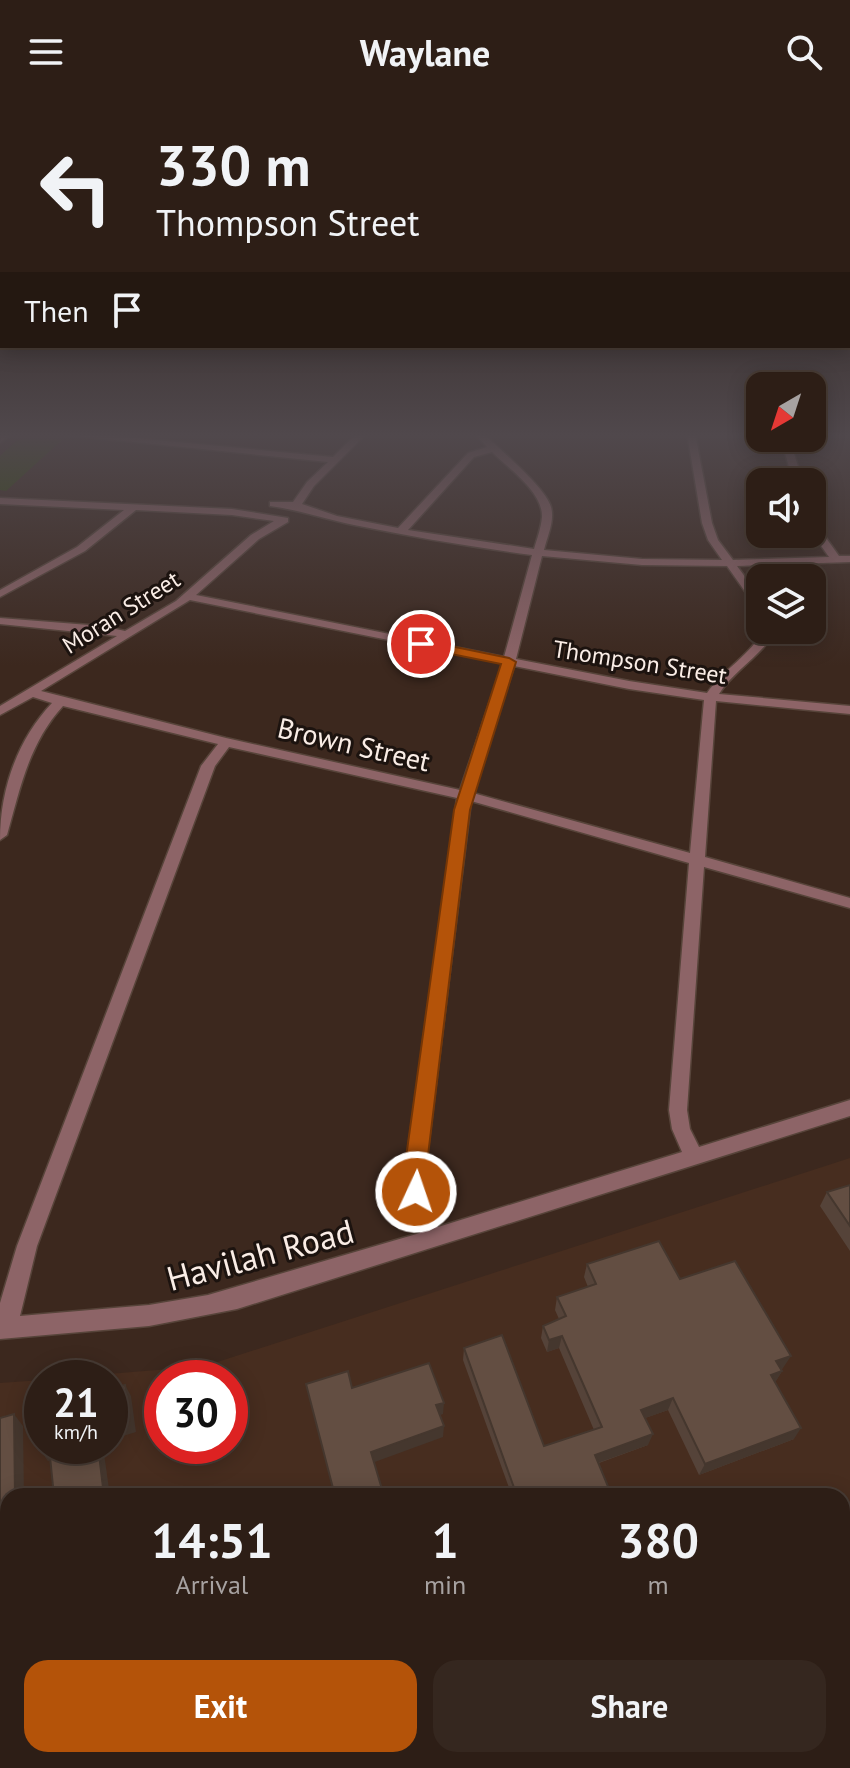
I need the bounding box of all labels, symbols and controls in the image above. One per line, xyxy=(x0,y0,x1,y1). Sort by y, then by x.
text: Waylane xyxy=(360,29,490,76)
icon: menu xyxy=(24,30,68,74)
icon: search xyxy=(782,30,826,74)
text: 330 m xyxy=(156,129,311,201)
icon: left xyxy=(24,136,128,240)
text: Thompson Street xyxy=(156,199,419,246)
icon: arrive xyxy=(105,288,149,332)
text: Then xyxy=(24,291,89,330)
north arrow xyxy=(746,372,826,452)
map controls xyxy=(746,372,826,644)
button: sound xyxy=(746,468,826,548)
street label: Moran Street xyxy=(56,564,186,660)
button: layers xyxy=(746,564,826,644)
pin xyxy=(387,610,455,678)
icon: arrive xyxy=(399,622,443,666)
street label: Thompson Street xyxy=(551,633,729,691)
street label: Brown Street xyxy=(274,708,434,780)
position arrow xyxy=(374,1150,458,1234)
street label: Havilah Road xyxy=(162,1208,358,1300)
speed limit sign: 30 xyxy=(144,1360,248,1464)
text: 21 xyxy=(53,1376,99,1428)
text: km/h xyxy=(54,1419,98,1445)
text: 14:51 xyxy=(151,1509,273,1571)
text: 1 xyxy=(431,1509,459,1571)
text: 380 xyxy=(617,1509,699,1571)
text: Arrival xyxy=(176,1568,248,1601)
text: min xyxy=(424,1568,466,1601)
text: m xyxy=(648,1568,669,1601)
button: Exit xyxy=(24,1660,417,1752)
button: Share xyxy=(433,1660,826,1752)

